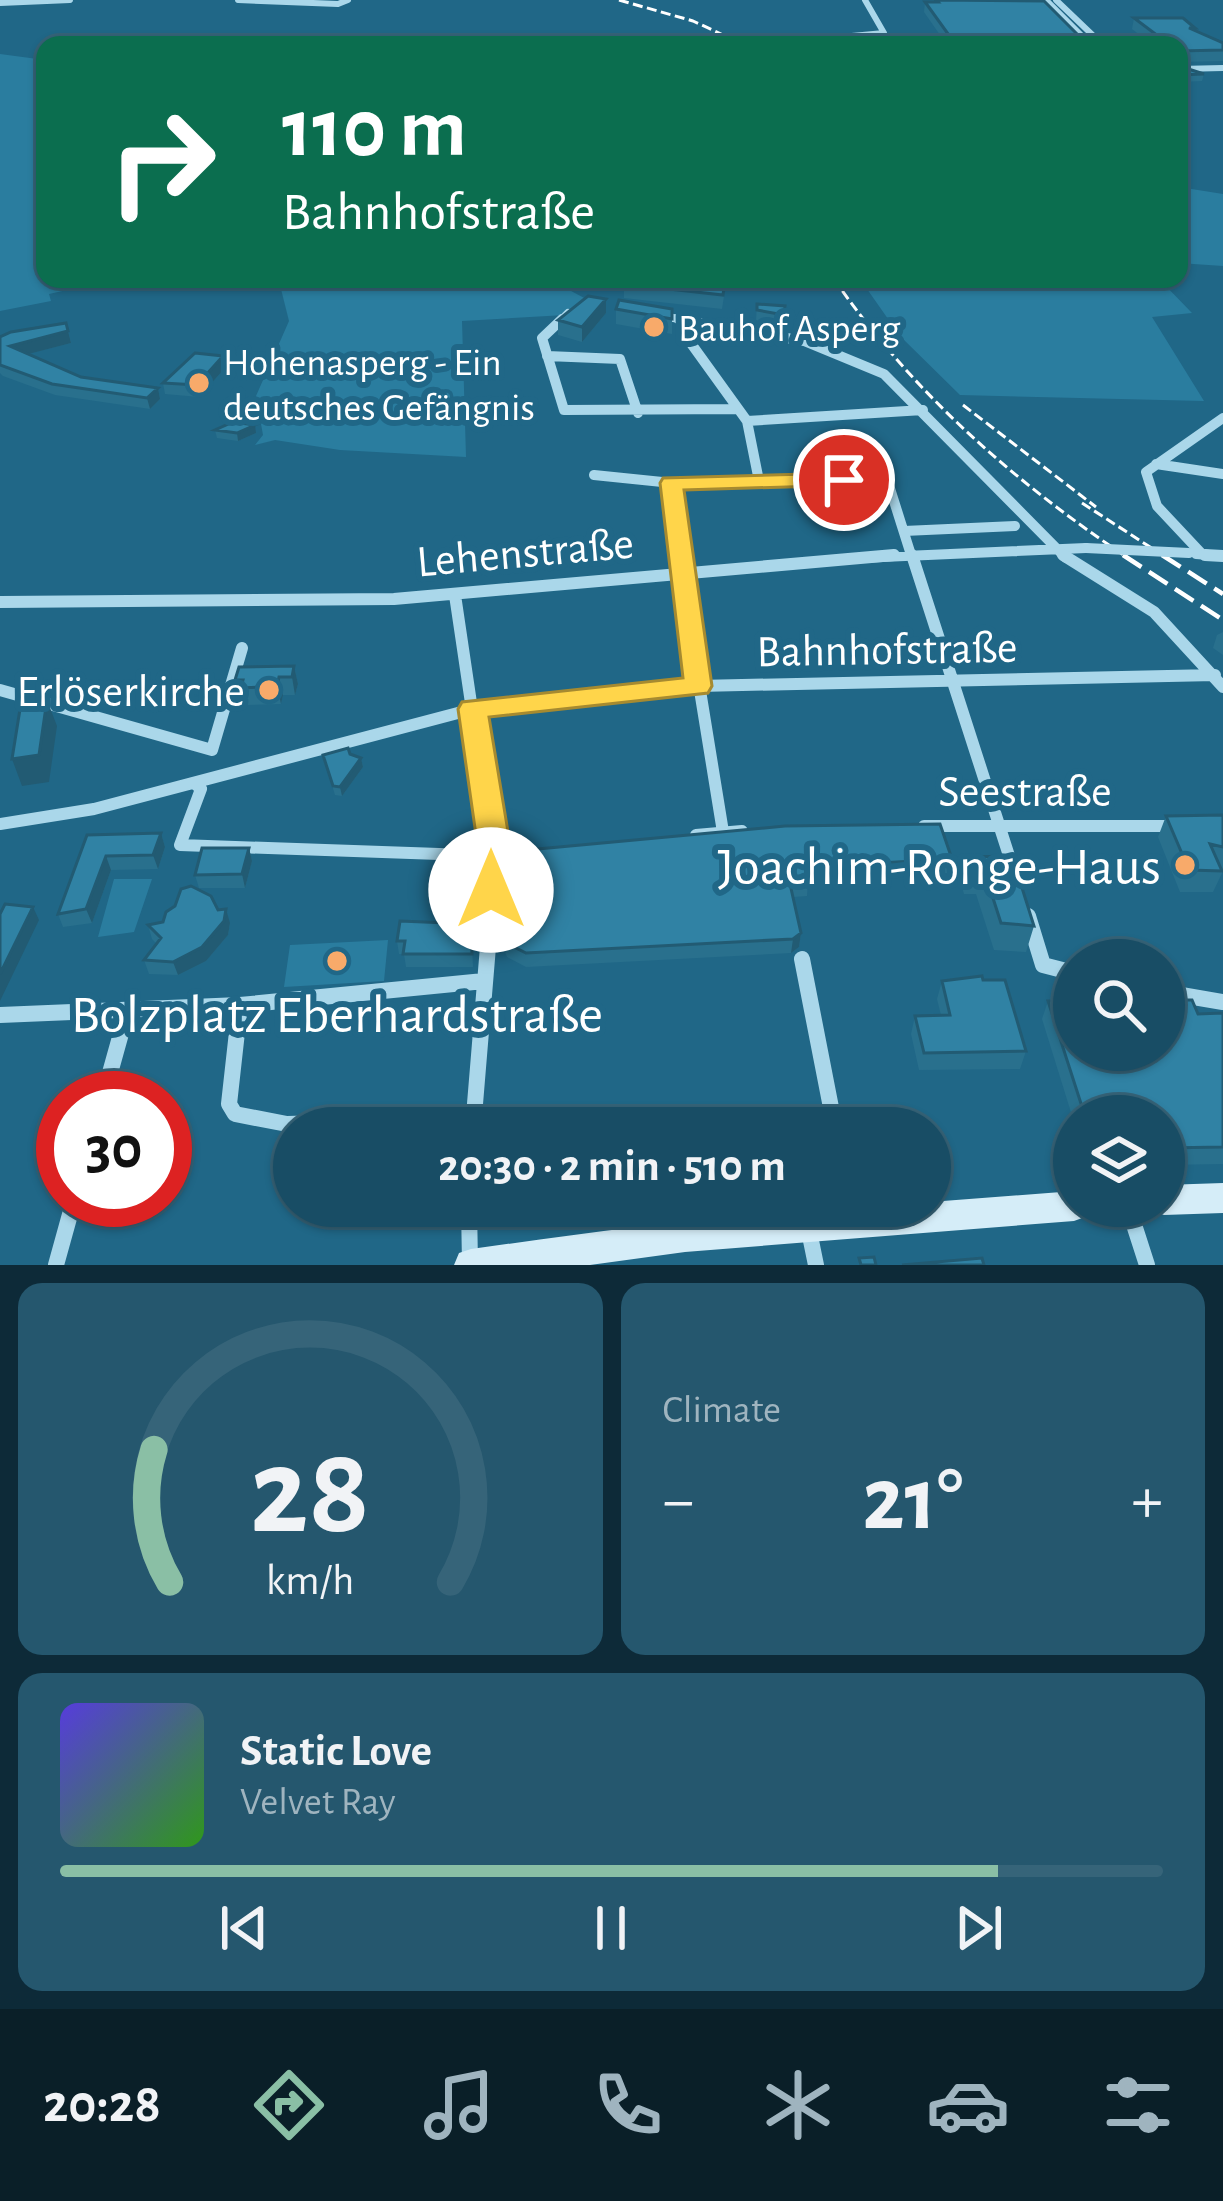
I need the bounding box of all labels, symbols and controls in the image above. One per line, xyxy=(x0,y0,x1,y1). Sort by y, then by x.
icon: right xyxy=(84,84,240,240)
text: 110 m xyxy=(282,88,467,172)
text: Bahnhofstraße xyxy=(282,186,595,240)
place label: Bauhof Asperg xyxy=(678,310,900,349)
marker: Bauhof Asperg xyxy=(641,314,667,340)
place label: Hohenasperg - Ein deutsches Gefängnis xyxy=(223,344,535,428)
marker: Hohenasperg - Ein deutsches Gefängnis xyxy=(186,370,212,396)
pin xyxy=(793,429,895,531)
icon: arrive xyxy=(811,447,877,513)
street label: Lehenstraße xyxy=(415,522,636,585)
street label: Bahnhofstraße xyxy=(756,626,1018,675)
place label: Erlöserkirche xyxy=(17,670,245,715)
marker: Erlöserkirche xyxy=(256,677,282,703)
street label: Seestraße xyxy=(938,770,1112,815)
position arrow xyxy=(428,827,554,953)
place label: Joachim-Ronge-Haus xyxy=(717,841,1161,895)
marker: Joachim-Ronge-Haus xyxy=(1172,852,1198,878)
map controls xyxy=(1053,939,1185,1227)
button: search xyxy=(1053,939,1185,1071)
marker: Bolzplatz Eberhardstraße xyxy=(324,948,350,974)
place label: Bolzplatz Eberhardstraße xyxy=(71,989,603,1043)
speed limit sign: 30 xyxy=(36,1071,192,1227)
button: layers xyxy=(1053,1095,1185,1227)
text: 20:30 · 2 min · 510 m xyxy=(438,1144,786,1189)
text: Climate xyxy=(663,1391,781,1430)
text: 28 xyxy=(250,1431,370,1556)
text: 21° xyxy=(862,1456,963,1546)
text: − xyxy=(663,1468,694,1534)
text: + xyxy=(1131,1468,1163,1534)
text: km/h xyxy=(266,1560,354,1603)
text: Static Love xyxy=(240,1729,432,1774)
text: Velvet Ray xyxy=(240,1783,396,1822)
icon: previous xyxy=(211,1895,277,1961)
icon: pause xyxy=(578,1895,644,1961)
icon: next xyxy=(946,1895,1012,1961)
icon: directions xyxy=(247,2063,331,2147)
icon: music xyxy=(417,2063,501,2147)
icon: phone xyxy=(586,2063,670,2147)
icon: climate xyxy=(756,2063,840,2147)
icon: car xyxy=(926,2063,1010,2147)
icon: filters xyxy=(1096,2063,1180,2147)
text: 20:28 xyxy=(43,2078,161,2132)

